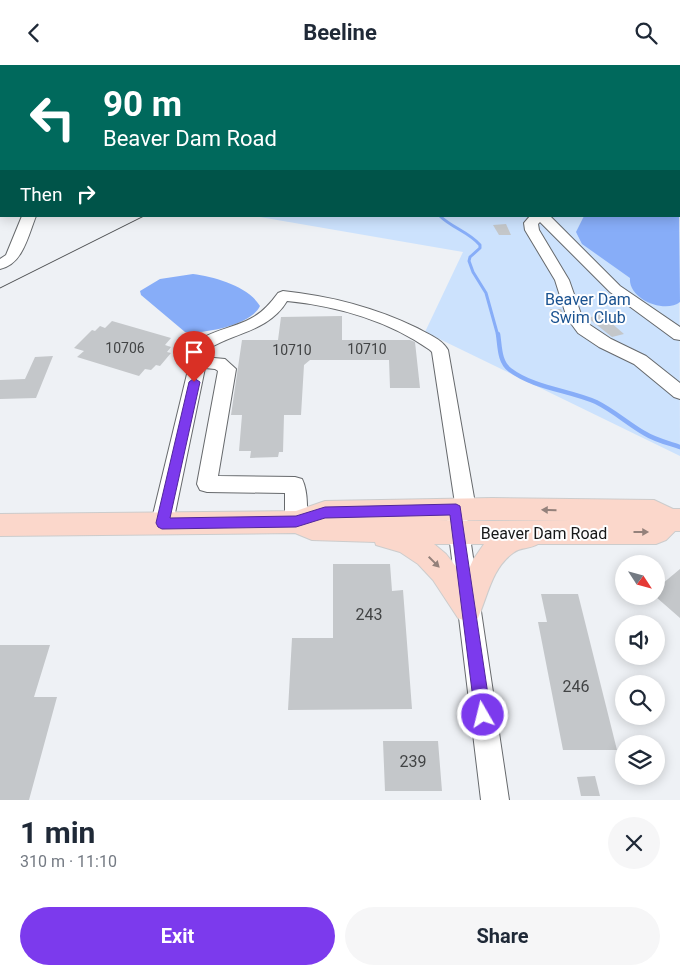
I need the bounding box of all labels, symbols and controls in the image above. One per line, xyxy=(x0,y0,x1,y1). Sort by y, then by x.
icon: back xyxy=(20,19,48,47)
icon: search xyxy=(632,19,660,47)
text: Beeline xyxy=(303,20,377,45)
text: 90 m xyxy=(103,84,182,125)
icon: left xyxy=(20,85,85,150)
text: Beaver Dam Road xyxy=(103,126,277,151)
icon: right xyxy=(72,180,100,208)
text: Then xyxy=(20,183,62,206)
park label: Beaver Dam Swim Club xyxy=(545,290,631,327)
pin xyxy=(173,331,215,382)
icon: arrive xyxy=(180,338,208,366)
house number: 10706 xyxy=(105,340,145,356)
house number: 10710 xyxy=(347,341,387,357)
house number: 10710 xyxy=(272,342,312,358)
one-way arrow xyxy=(541,505,557,513)
street label: Beaver Dam Road xyxy=(481,524,607,543)
one-way arrow xyxy=(633,528,649,536)
one-way arrow xyxy=(427,555,439,567)
north arrow xyxy=(615,555,665,605)
map controls xyxy=(615,555,665,785)
house number: 243 xyxy=(356,605,382,624)
button: sound xyxy=(615,615,665,665)
button: search xyxy=(615,675,665,725)
house number: 246 xyxy=(563,677,589,696)
position arrow xyxy=(456,688,508,740)
button: layers xyxy=(615,735,665,785)
house number: 239 xyxy=(400,752,426,771)
text: 1 min xyxy=(20,815,95,850)
button: close xyxy=(608,817,660,869)
text: 310 m · 11:10 xyxy=(20,852,117,871)
button: Exit xyxy=(20,907,335,965)
button: Share xyxy=(345,907,660,965)

